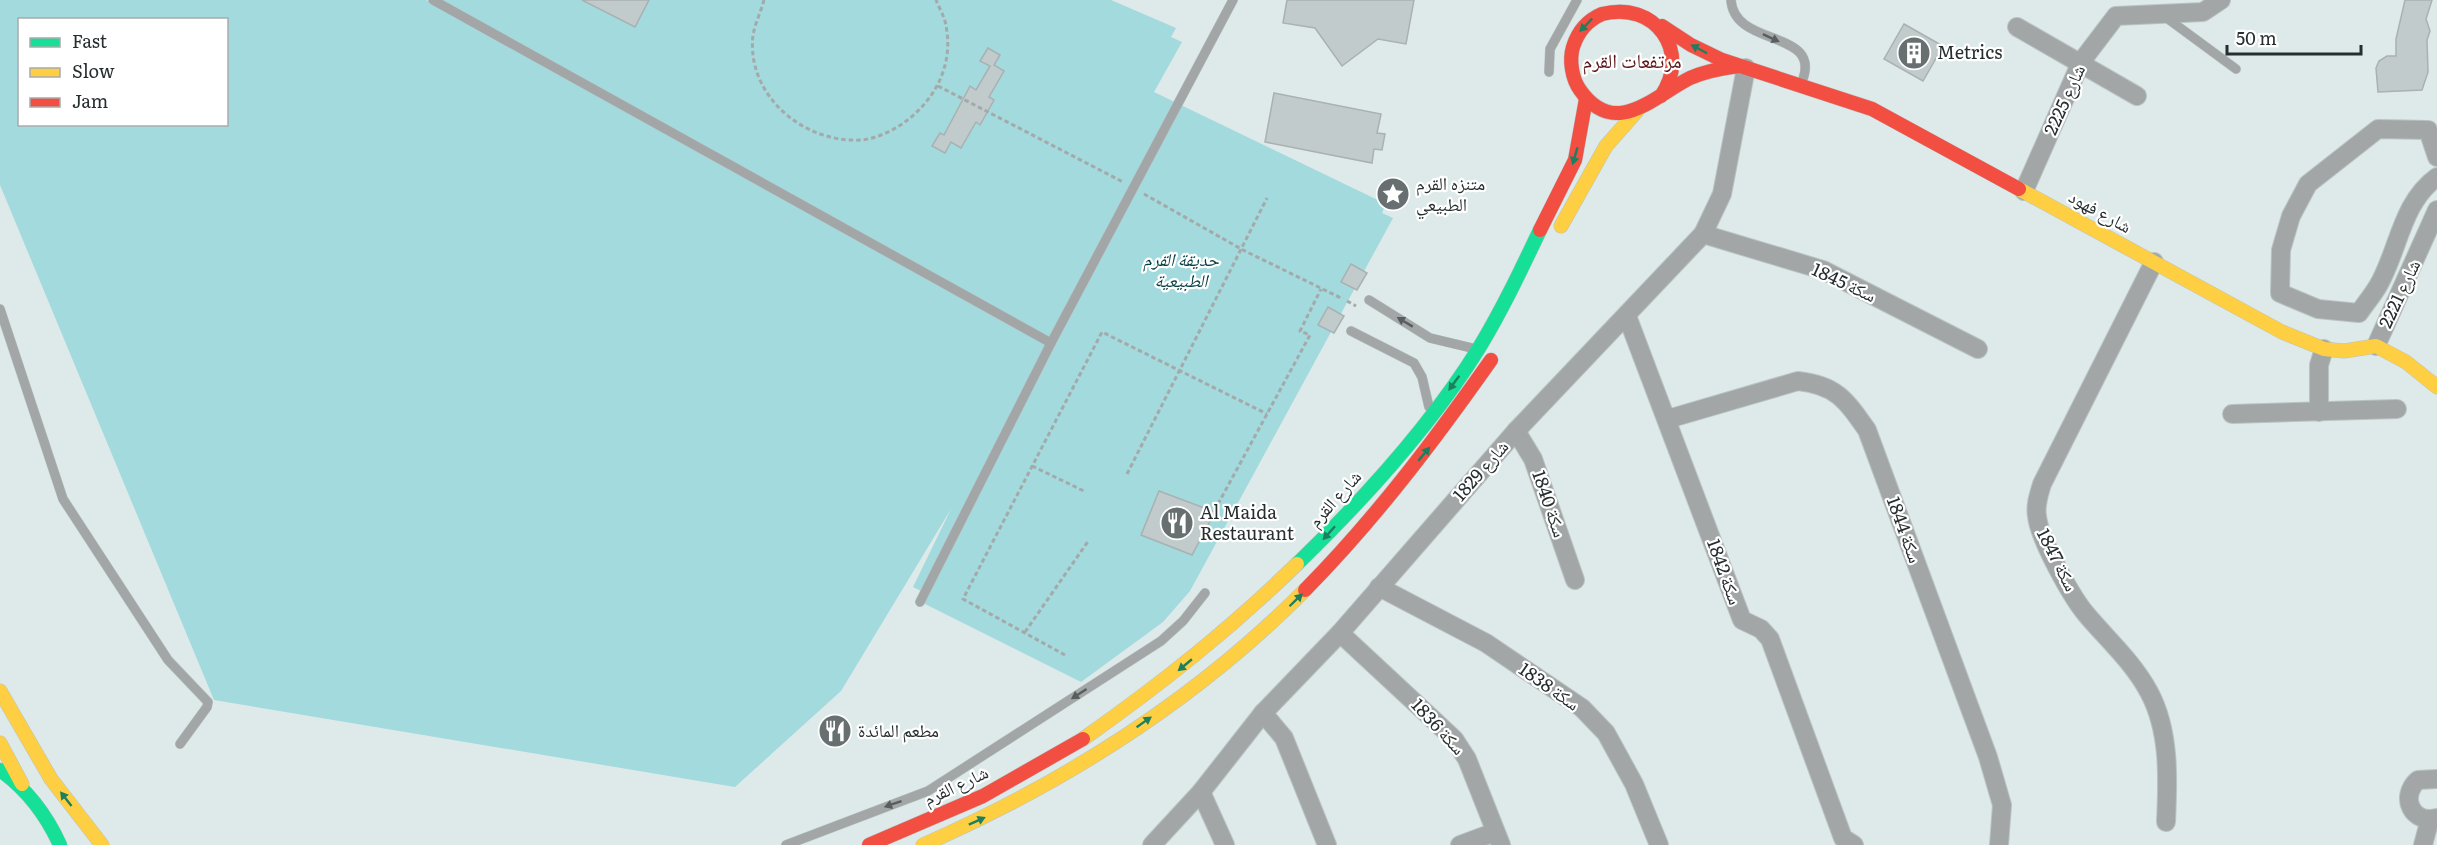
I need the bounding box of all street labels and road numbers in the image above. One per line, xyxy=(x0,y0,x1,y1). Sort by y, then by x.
street label: شارع 2225 xyxy=(2036,60,2091,139)
street label: شارع فهود xyxy=(2064,182,2137,239)
street label: 1845 سكة xyxy=(1808,255,1881,308)
street label: شارع 2221 xyxy=(2371,255,2426,332)
street label: 1829 شارع xyxy=(1446,433,1514,507)
street label: شارع القرم xyxy=(1301,463,1367,533)
street label: سكة 1840 xyxy=(1526,466,1574,541)
street label: سكة 1844 xyxy=(1881,492,1930,566)
street label: سكة 1847 xyxy=(2031,523,2086,596)
street label: سكة 1842 xyxy=(1701,535,1750,608)
street label: 1838 سكة xyxy=(1514,655,1586,717)
street label: سكة 1836 xyxy=(1406,692,1472,760)
street label: شارع القرم xyxy=(918,758,992,811)

